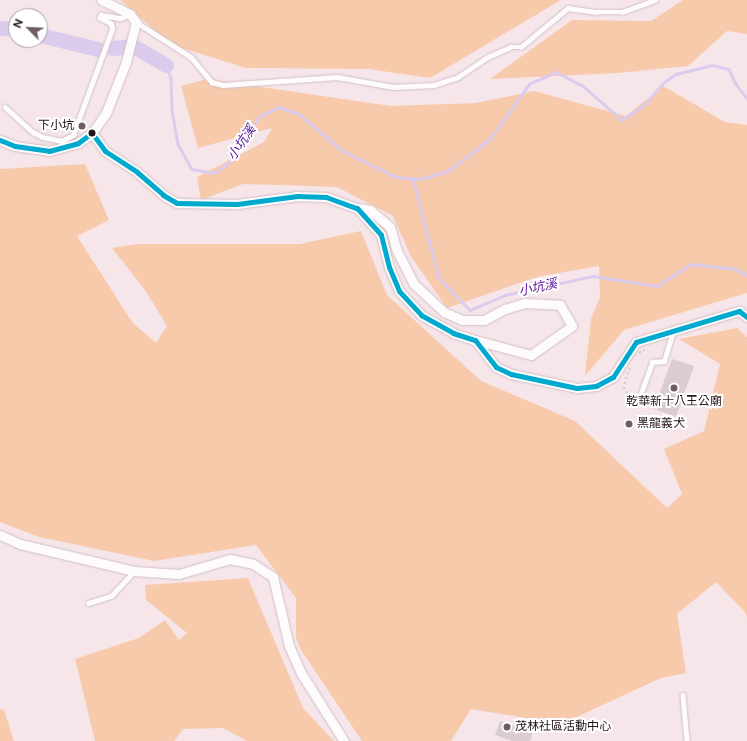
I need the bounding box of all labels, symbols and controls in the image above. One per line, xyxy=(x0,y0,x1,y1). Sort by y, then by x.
north arrow xyxy=(8,8,48,48)
text: N xyxy=(11,17,25,30)
place label: 下小坑 xyxy=(38,119,74,133)
marker: 下小坑 xyxy=(77,121,87,131)
water label: 小坑溪 xyxy=(224,123,260,163)
unlabelled marker xyxy=(87,128,97,138)
water label: 小坑溪 xyxy=(517,276,559,300)
marker: 乾華新十八王公廟 xyxy=(669,383,679,393)
place label: 乾華新十八王公廟 xyxy=(626,395,722,409)
place label: 黑龍義犬 xyxy=(637,417,685,431)
marker: 黑龍義犬 xyxy=(624,419,634,429)
place label: 茂林社區活動中心 xyxy=(515,720,611,734)
marker: 茂林社區活動中心 xyxy=(502,722,512,732)

